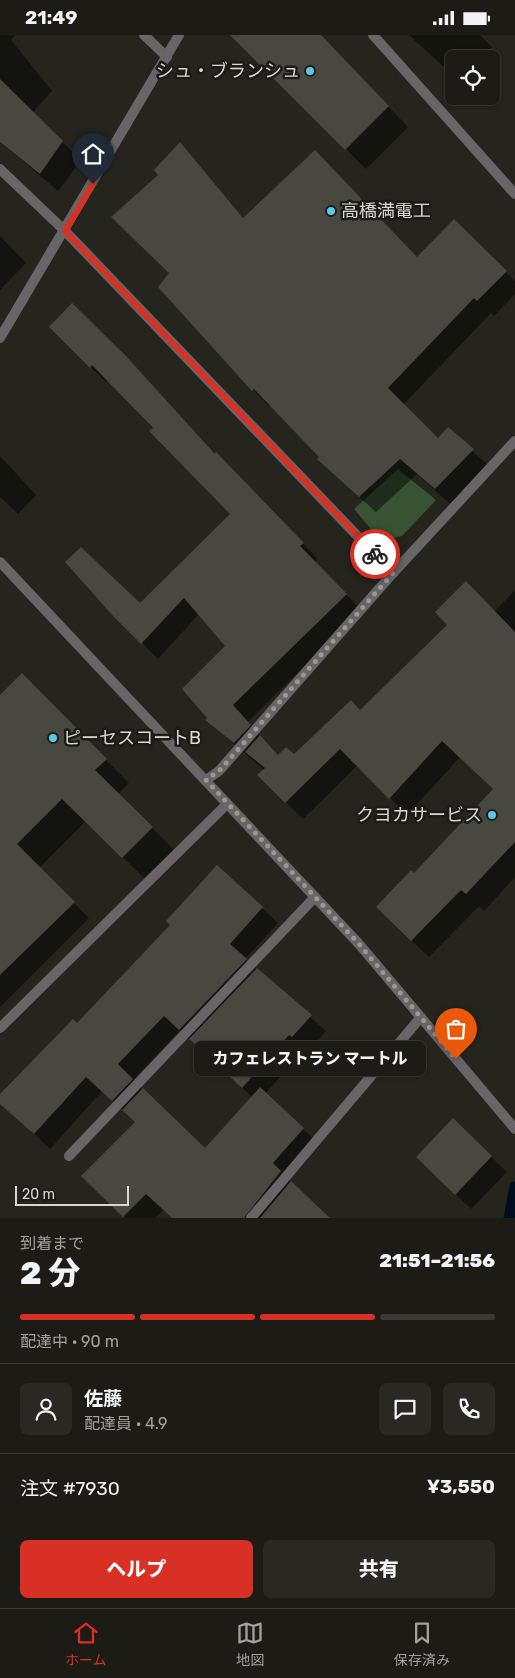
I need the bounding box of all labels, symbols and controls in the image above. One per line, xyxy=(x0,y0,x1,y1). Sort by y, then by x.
text: 21:49 xyxy=(25,6,77,29)
map controls xyxy=(445,50,500,105)
button: locate xyxy=(445,50,500,105)
place label: シュ・ブランシュ xyxy=(156,60,300,82)
marker: シュ・ブランシュ xyxy=(304,65,316,77)
pin xyxy=(72,133,114,184)
icon: home xyxy=(79,140,107,168)
place label: 高橋満電工 xyxy=(341,200,431,222)
marker: 高橋満電工 xyxy=(325,205,337,217)
courier xyxy=(350,529,400,579)
icon: bike xyxy=(361,540,389,568)
place label: ピーセスコートB xyxy=(63,727,201,749)
marker: ピーセスコートB xyxy=(47,732,59,744)
place label: クヨカサービス xyxy=(356,804,482,826)
marker: クヨカサービス xyxy=(486,809,498,821)
pin xyxy=(435,1008,477,1059)
icon: bag xyxy=(442,1015,470,1043)
callout: カフェレストラン マートル xyxy=(194,1041,426,1077)
text: カフェレストラン マートル xyxy=(212,1049,408,1068)
scale bar xyxy=(15,1183,129,1206)
text: 20 m xyxy=(22,1186,55,1203)
text: 到着まで xyxy=(20,1234,84,1253)
text: 21:51–21:56 xyxy=(379,1249,495,1272)
text: 2 分 xyxy=(20,1254,80,1292)
text: 配達中 · 90 m xyxy=(20,1332,119,1351)
button: person xyxy=(20,1383,72,1435)
button: chat xyxy=(379,1383,431,1435)
button: phone xyxy=(443,1383,495,1435)
text: 佐藤 xyxy=(84,1387,122,1410)
text: 配達員 · 4.9 xyxy=(84,1414,168,1433)
text: ¥3,550 xyxy=(427,1475,495,1498)
text: 注文 #7930 xyxy=(20,1477,120,1500)
button: ヘルプ xyxy=(20,1540,253,1598)
button: 共有 xyxy=(263,1540,495,1598)
tab: ホーム xyxy=(65,1619,106,1669)
tab: 地図 xyxy=(236,1619,264,1669)
tab: 保存済み xyxy=(394,1619,450,1669)

